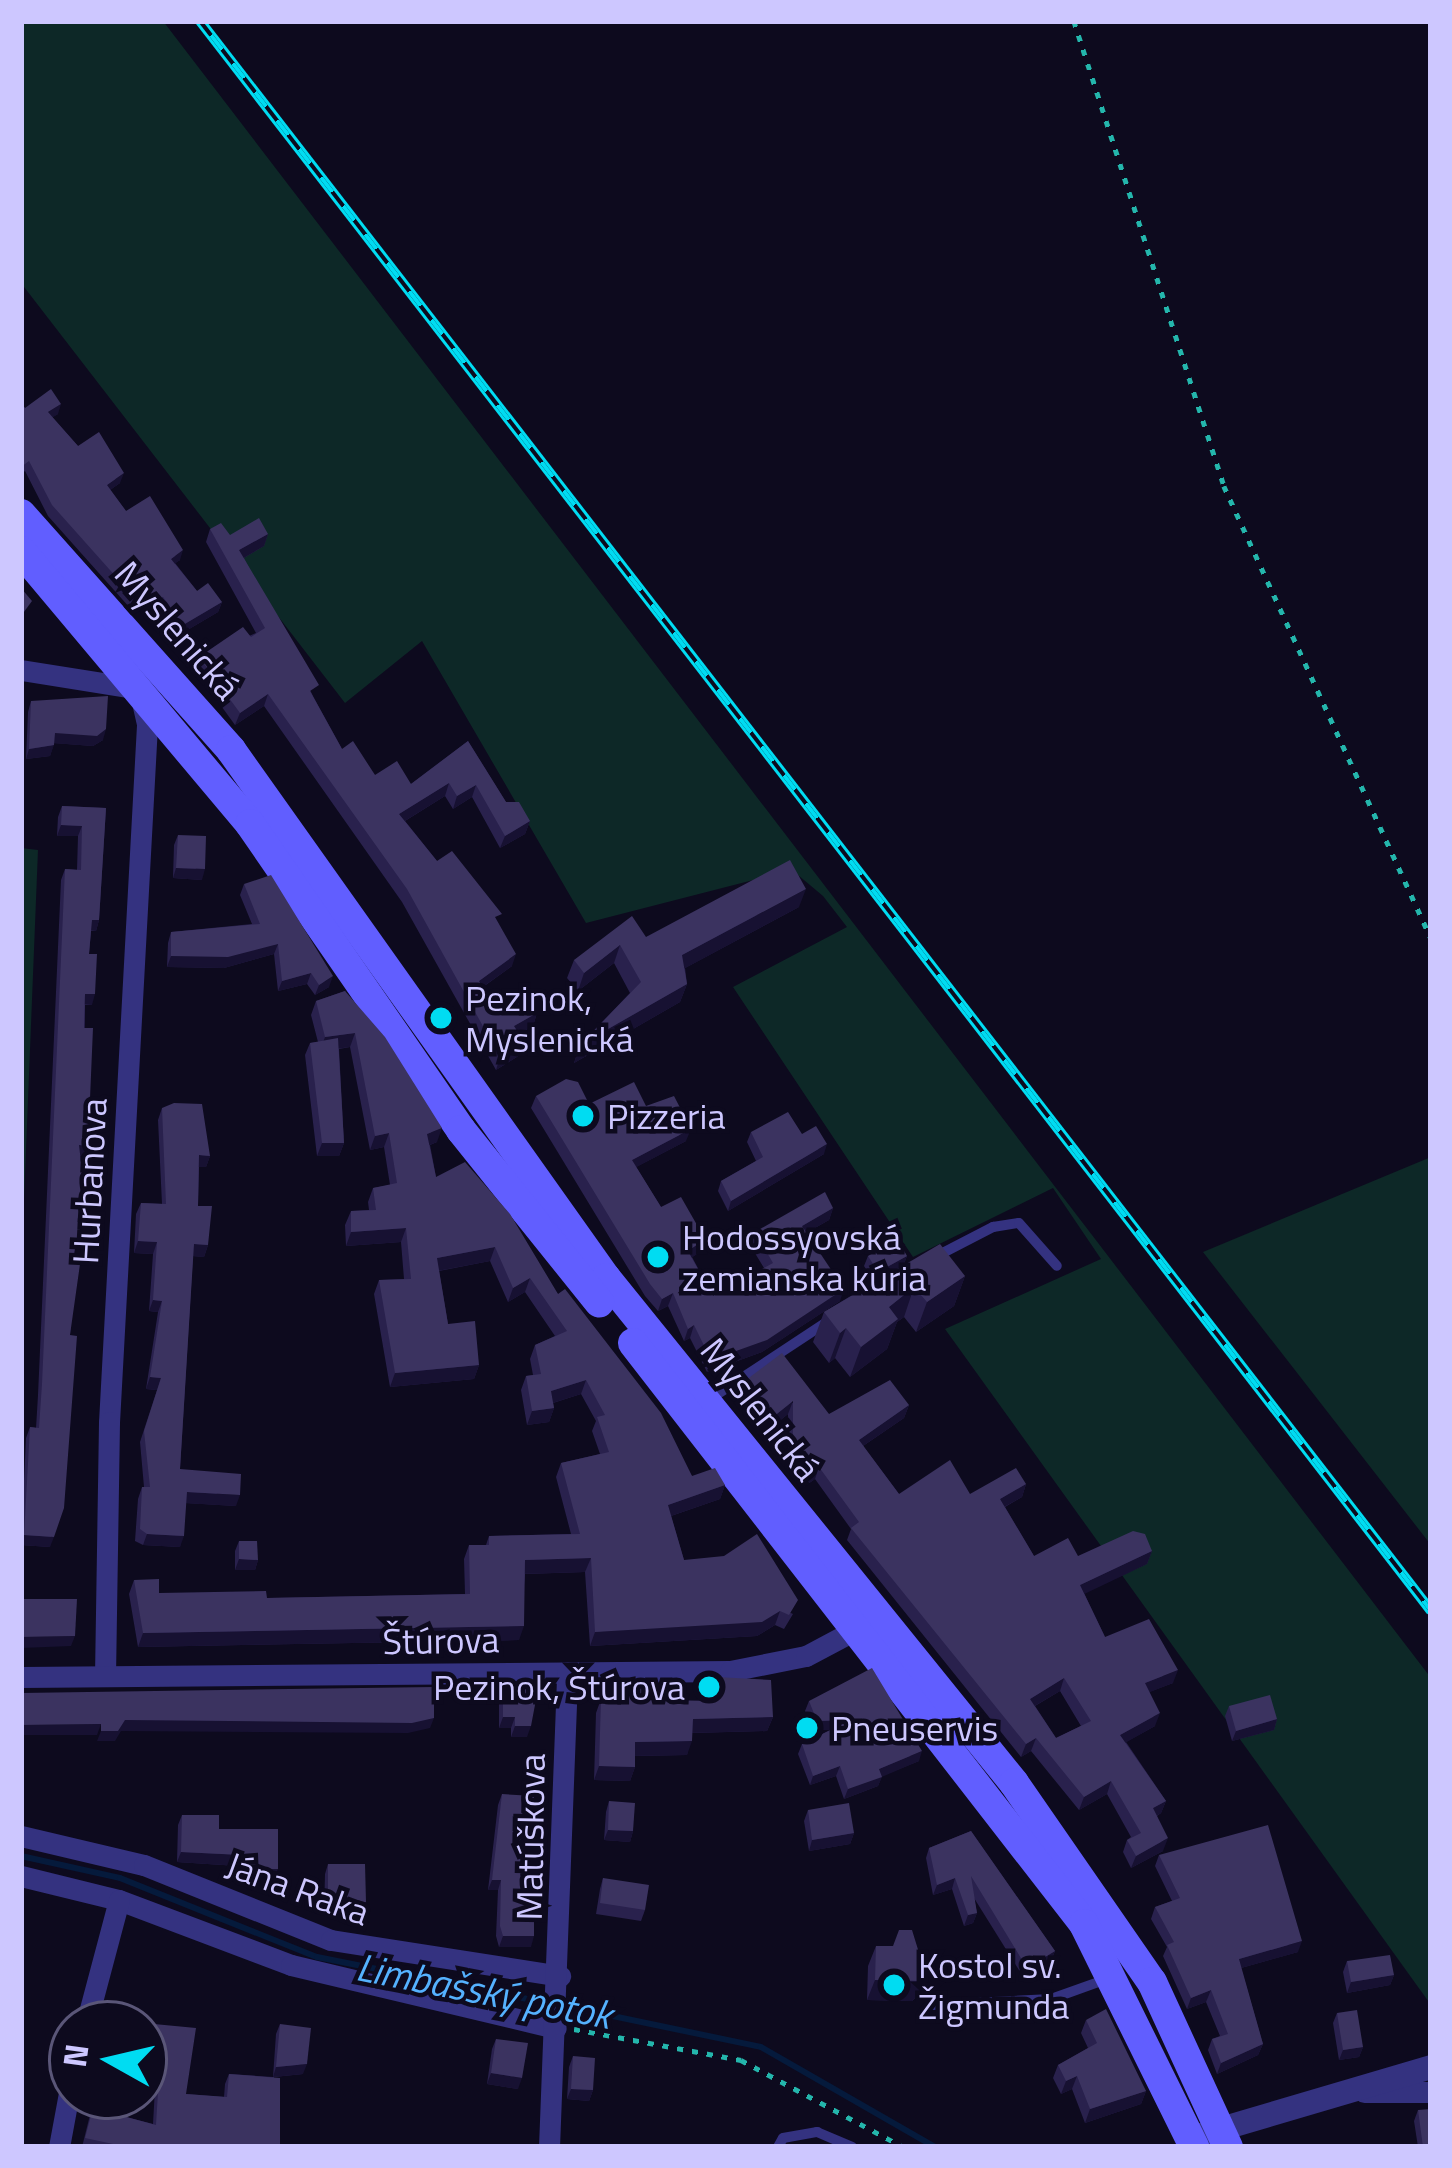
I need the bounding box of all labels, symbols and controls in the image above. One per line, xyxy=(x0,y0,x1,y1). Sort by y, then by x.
street label: Myslenická xyxy=(106,552,250,708)
place label: Pezinok, Myslenická xyxy=(465,975,634,1060)
marker: Pezinok, Myslenická xyxy=(428,1005,454,1031)
place label: Pizzeria xyxy=(607,1094,725,1138)
street label: Hurbanova xyxy=(63,1097,115,1265)
marker: Pizzeria xyxy=(570,1103,596,1129)
place label: Hodossyovská zemianska kúria xyxy=(682,1214,926,1299)
marker: Hodossyovská zemianska kúria xyxy=(645,1244,671,1270)
street label: Myslenická xyxy=(692,1329,830,1489)
street label: Štúrova xyxy=(382,1617,500,1663)
place label: Pezinok, Štúrova xyxy=(433,1665,685,1709)
marker: Pezinok, Štúrova xyxy=(696,1674,722,1700)
place label: Pneuservis xyxy=(831,1706,998,1750)
marker: Pneuservis xyxy=(794,1715,820,1741)
street label: Matúškova xyxy=(507,1753,553,1921)
street label: Jána Raka xyxy=(221,1842,375,1934)
place label: Kostol sv. Žigmunda xyxy=(918,1942,1069,2027)
water label: Limbašský potok xyxy=(353,1943,615,2039)
marker: Kostol sv. Žigmunda xyxy=(881,1972,907,1998)
north arrow xyxy=(48,2000,168,2120)
text: N xyxy=(49,2041,102,2070)

